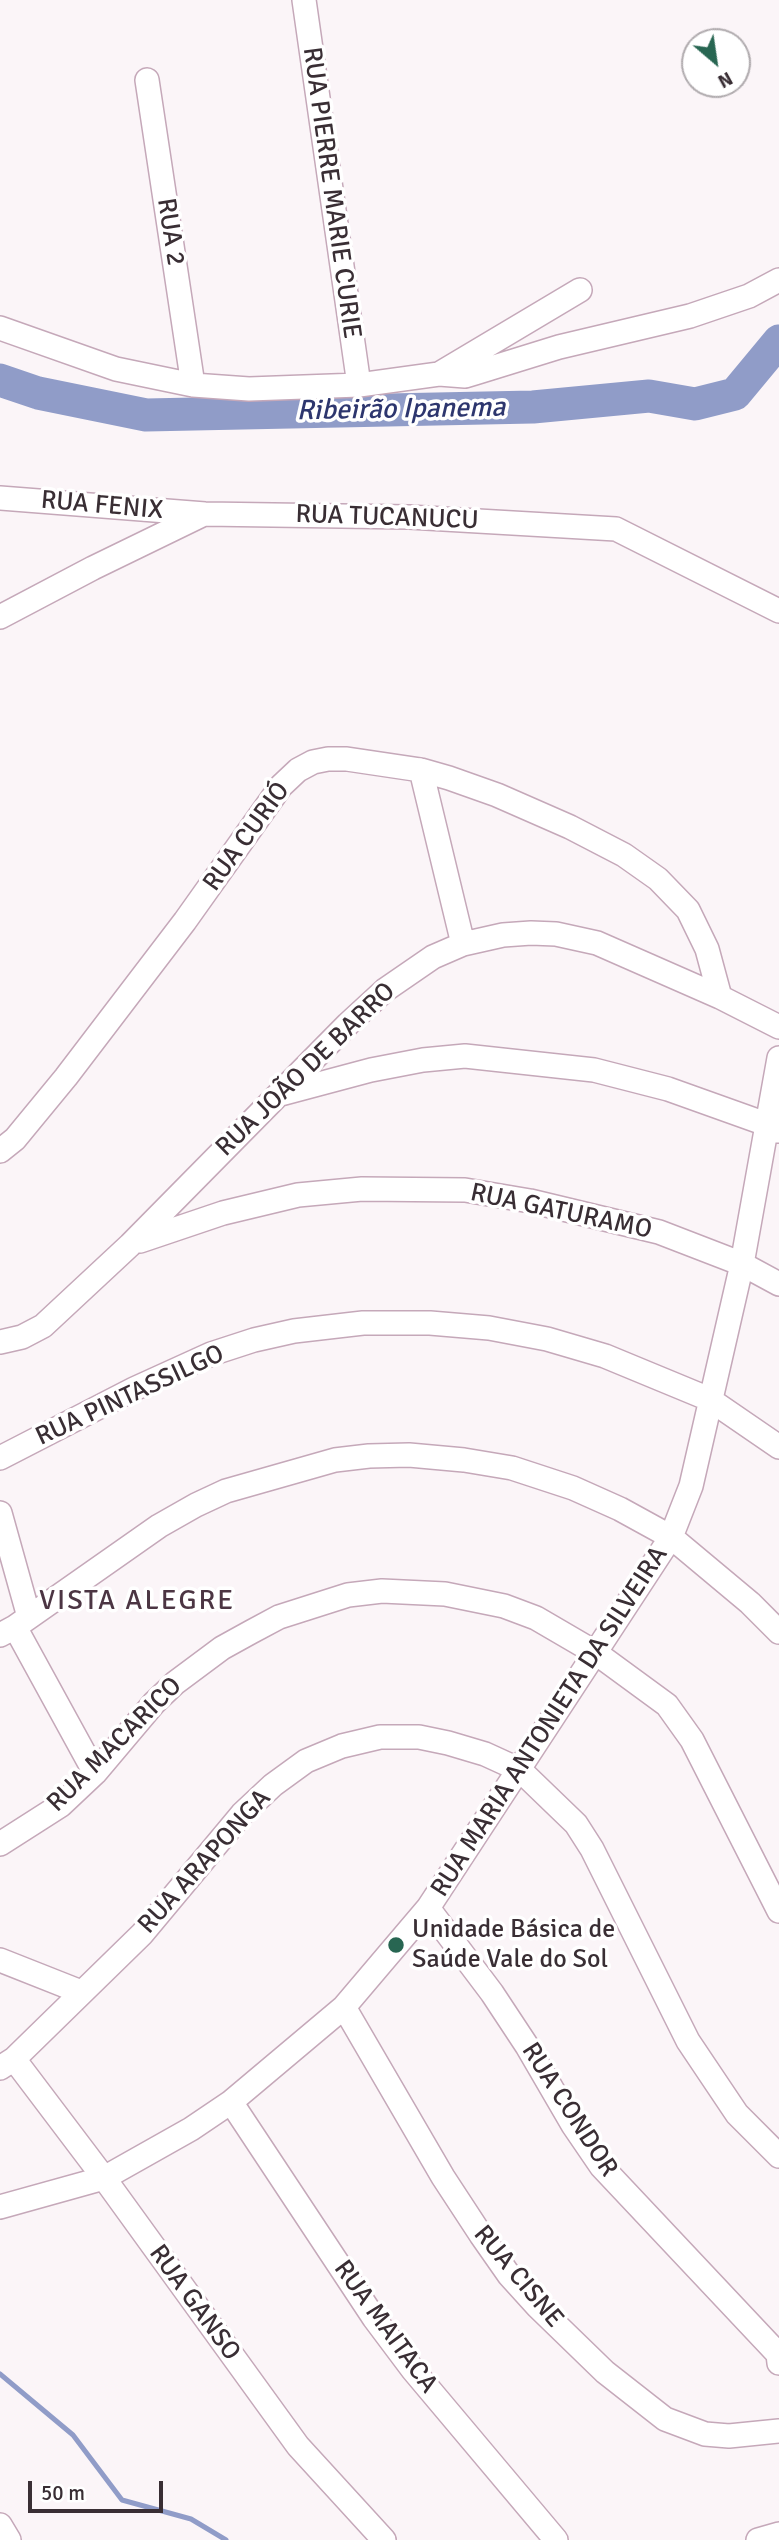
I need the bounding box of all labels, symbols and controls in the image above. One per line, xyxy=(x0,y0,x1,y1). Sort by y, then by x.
north arrow xyxy=(681,28,751,98)
street label: RUA PIERRE MARIE CURIE xyxy=(295,45,367,341)
text: N xyxy=(714,66,737,93)
street label: RUA 2 xyxy=(149,196,191,268)
water label: Ribeirão Ipanema xyxy=(296,391,506,429)
street label: RUA FENIX xyxy=(40,485,164,527)
street label: RUA TUCANUCU xyxy=(295,499,479,537)
street label: RUA CURIÓ xyxy=(197,776,297,898)
street label: RUA JOÃO DE BARRO xyxy=(210,976,402,1164)
street label: RUA GATURAMO xyxy=(467,1178,655,1246)
street label: RUA PINTASSILGO xyxy=(31,1339,229,1453)
street label: RUA MARIA ANTONIETA DA SILVEIRA xyxy=(425,1541,675,1903)
district label: VISTA ALEGRE xyxy=(40,1585,234,1619)
street label: RUA MACARICO xyxy=(41,1671,189,1819)
street label: RUA ARAPONGA xyxy=(132,1783,278,1941)
place label: Unidade Básica de Saúde Vale do Sol xyxy=(412,1914,615,1976)
marker: Unidade Básica de Saúde Vale do Sol xyxy=(386,1935,406,1955)
street label: RUA CONDOR xyxy=(514,2037,624,2183)
street label: RUA CISNE xyxy=(466,2220,570,2334)
street label: RUA GANSO xyxy=(142,2239,246,2367)
street label: RUA MAITACA xyxy=(326,2254,444,2400)
scale bar xyxy=(32,2466,166,2510)
text: 50 m xyxy=(41,2480,85,2506)

